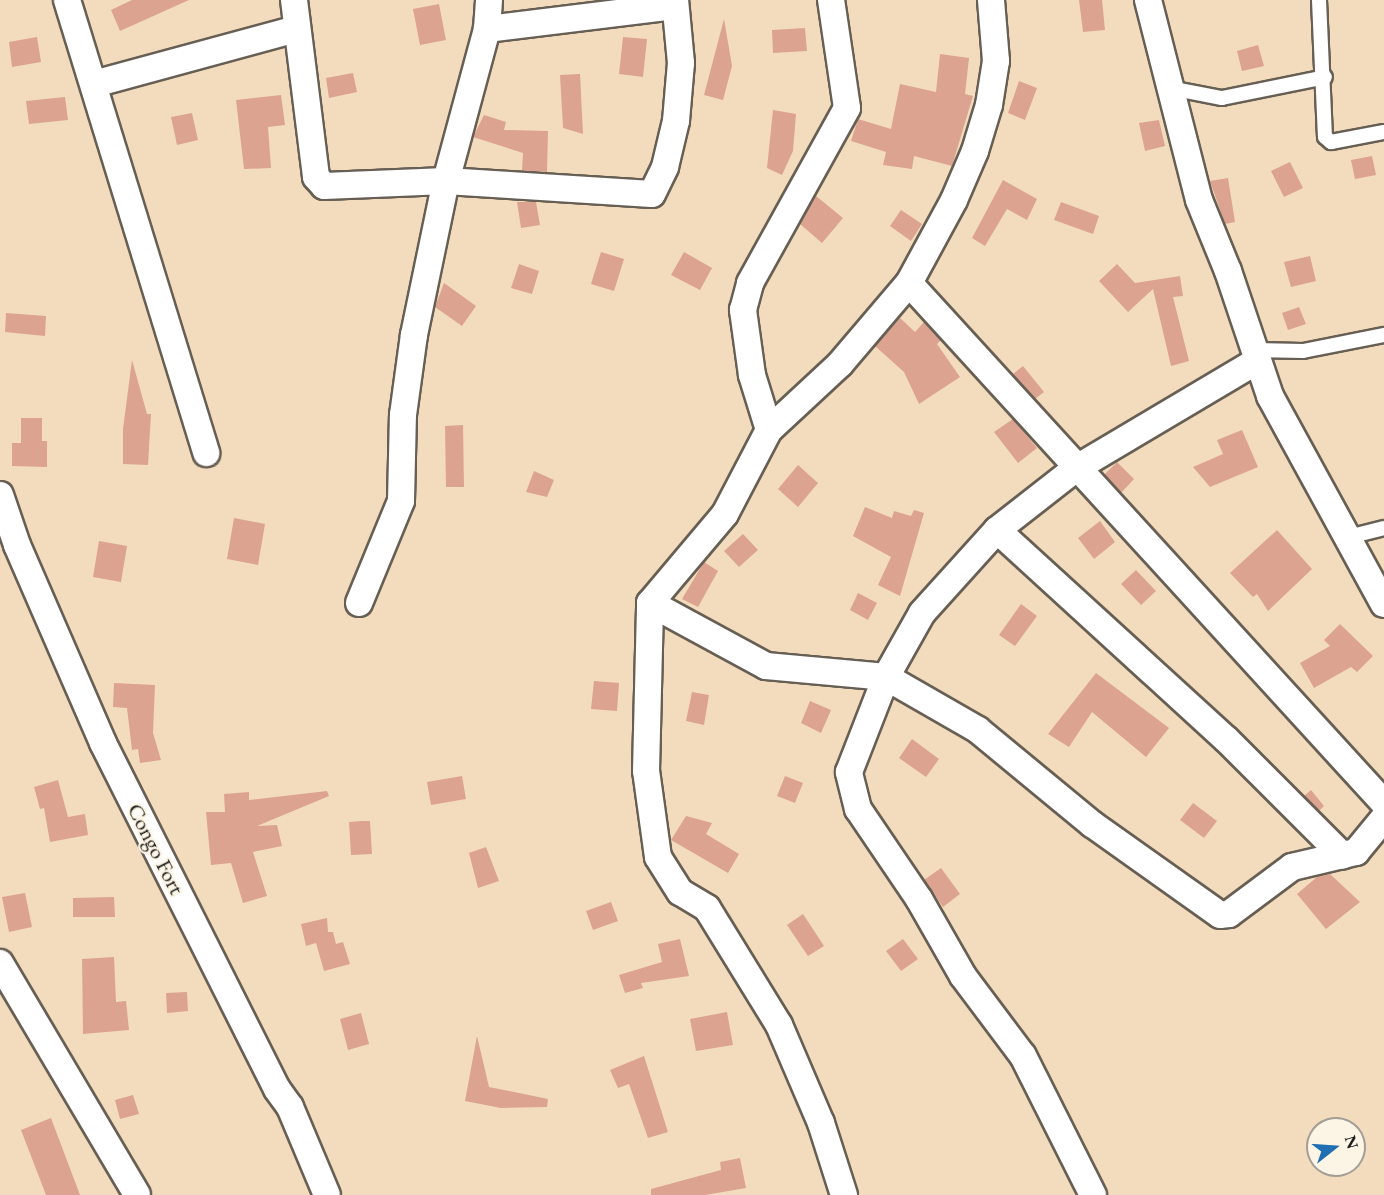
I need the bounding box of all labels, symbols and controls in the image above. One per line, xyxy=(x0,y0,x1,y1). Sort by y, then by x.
street label: Congo Fort xyxy=(122,799,190,899)
north arrow xyxy=(1306,1117,1366,1177)
text: N xyxy=(1340,1133,1364,1151)

